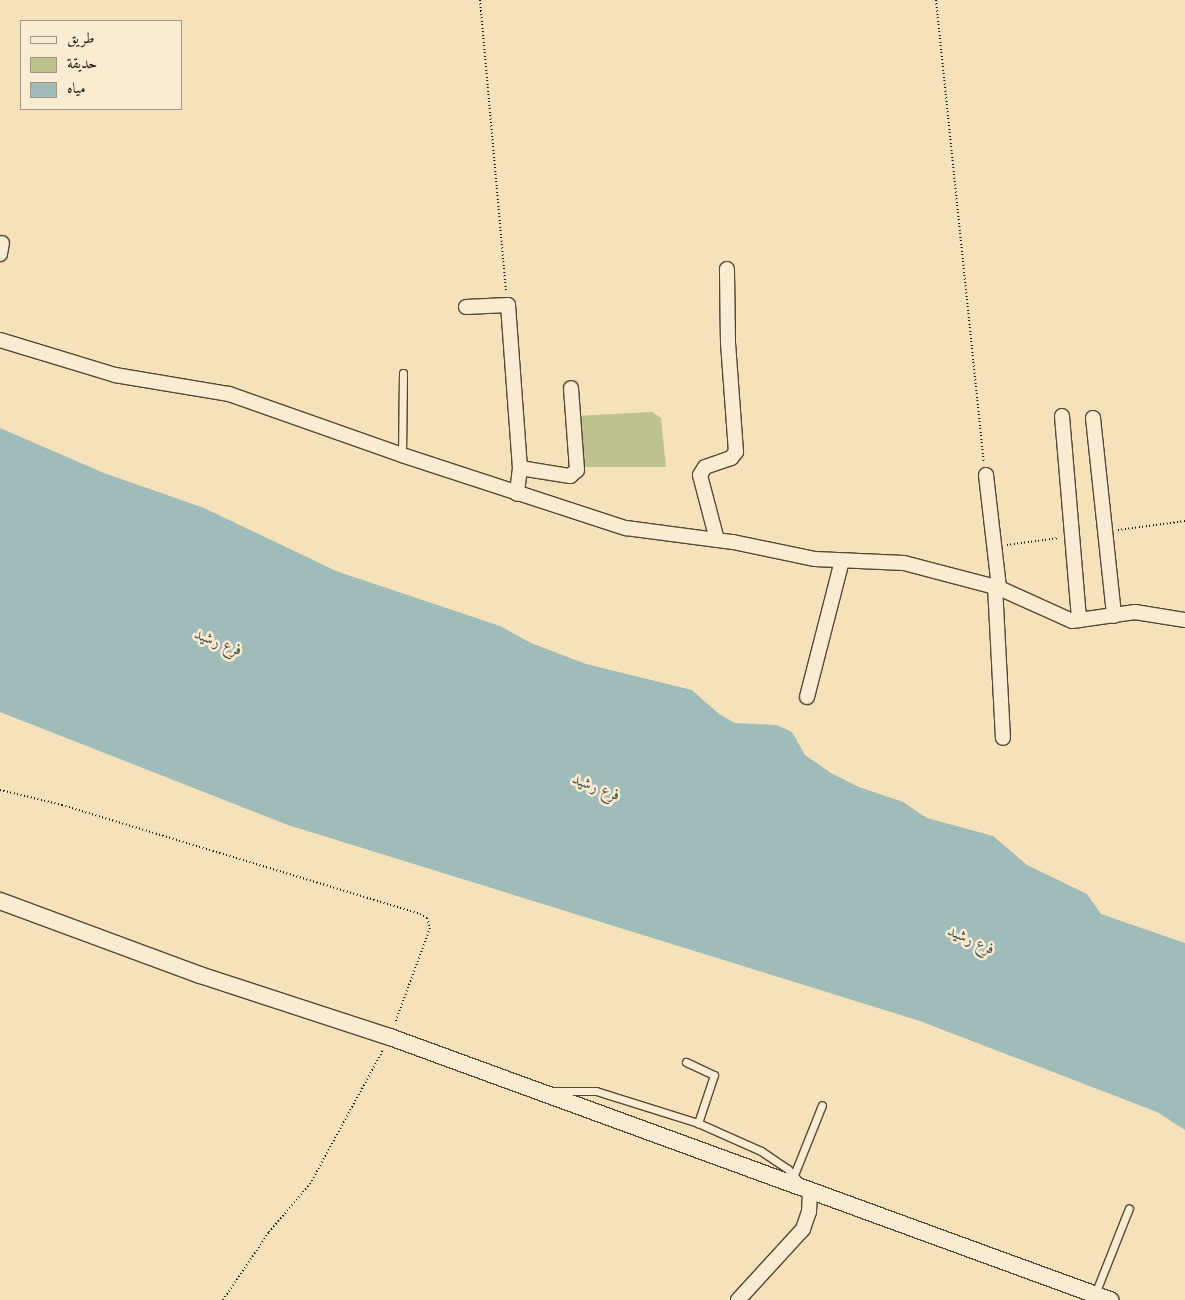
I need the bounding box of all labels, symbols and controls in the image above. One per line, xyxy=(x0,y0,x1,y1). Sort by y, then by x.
legend xyxy=(20,20,182,110)
text: طريق xyxy=(67,32,94,47)
text: حديقة xyxy=(67,57,97,72)
text: مياه xyxy=(67,82,85,97)
water label: فرع رشيد xyxy=(191,625,245,661)
water label: فرع رشيد xyxy=(569,770,623,806)
water label: فرع رشيد xyxy=(944,922,998,960)

